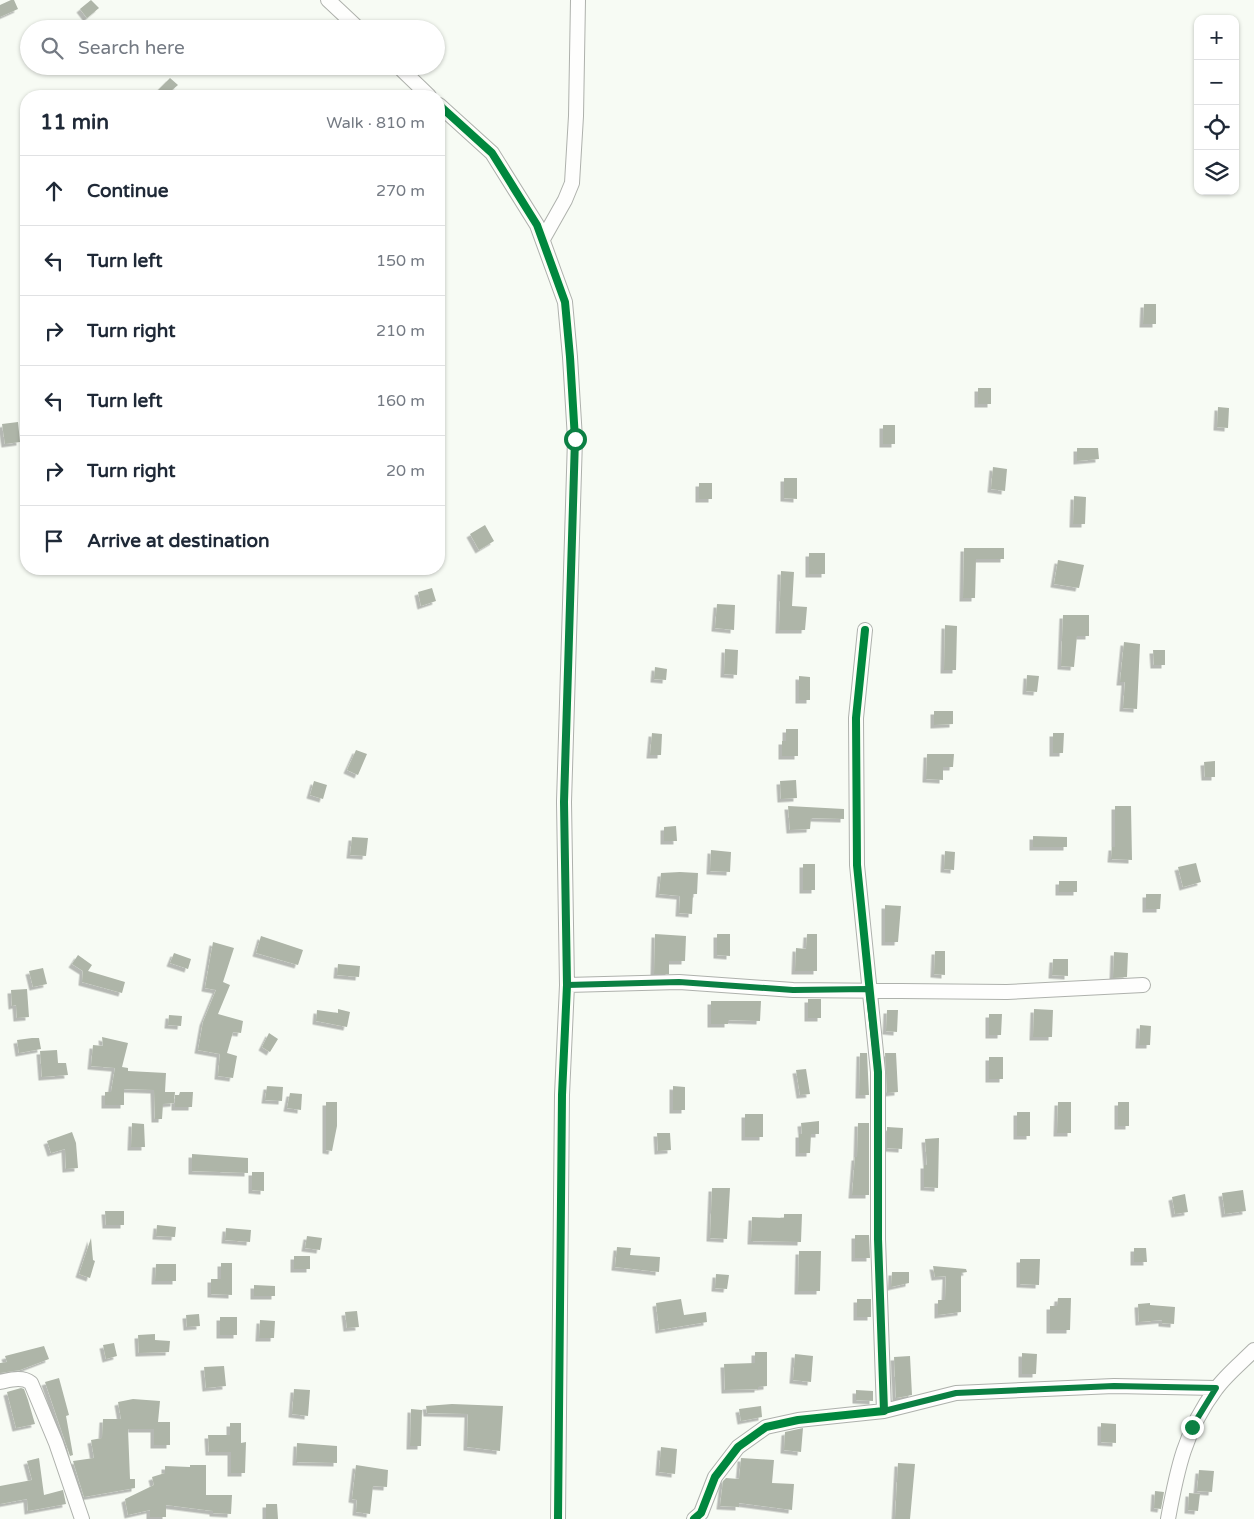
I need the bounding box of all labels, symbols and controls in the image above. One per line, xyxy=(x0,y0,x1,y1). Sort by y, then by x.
map controls xyxy=(1194,15,1239,195)
button: + xyxy=(1194,15,1239,60)
search box xyxy=(20,20,445,75)
icon: search xyxy=(38,34,66,62)
text: Search here xyxy=(78,37,185,59)
button: − xyxy=(1194,60,1239,105)
button: locate xyxy=(1194,105,1239,150)
text: 11 min xyxy=(40,110,109,135)
text: Walk · 810 m xyxy=(326,113,425,133)
button: layers xyxy=(1194,150,1239,195)
icon: ahead xyxy=(40,177,68,205)
text: Continue xyxy=(87,180,169,202)
text: 270 m xyxy=(376,181,425,201)
icon: left xyxy=(40,247,68,275)
text: Turn left xyxy=(87,250,163,272)
text: 150 m xyxy=(376,251,425,271)
icon: right xyxy=(40,317,68,345)
text: Turn right xyxy=(87,320,175,342)
text: 210 m xyxy=(376,321,425,341)
icon: left xyxy=(40,387,68,415)
text: Turn left xyxy=(87,390,163,412)
text: 160 m xyxy=(376,391,425,411)
route start xyxy=(564,428,587,451)
icon: right xyxy=(40,457,68,485)
text: Turn right xyxy=(87,460,175,482)
text: 20 m xyxy=(386,461,425,481)
icon: arrive xyxy=(40,527,68,555)
text: Arrive at destination xyxy=(87,530,270,552)
route end xyxy=(1181,1416,1204,1439)

